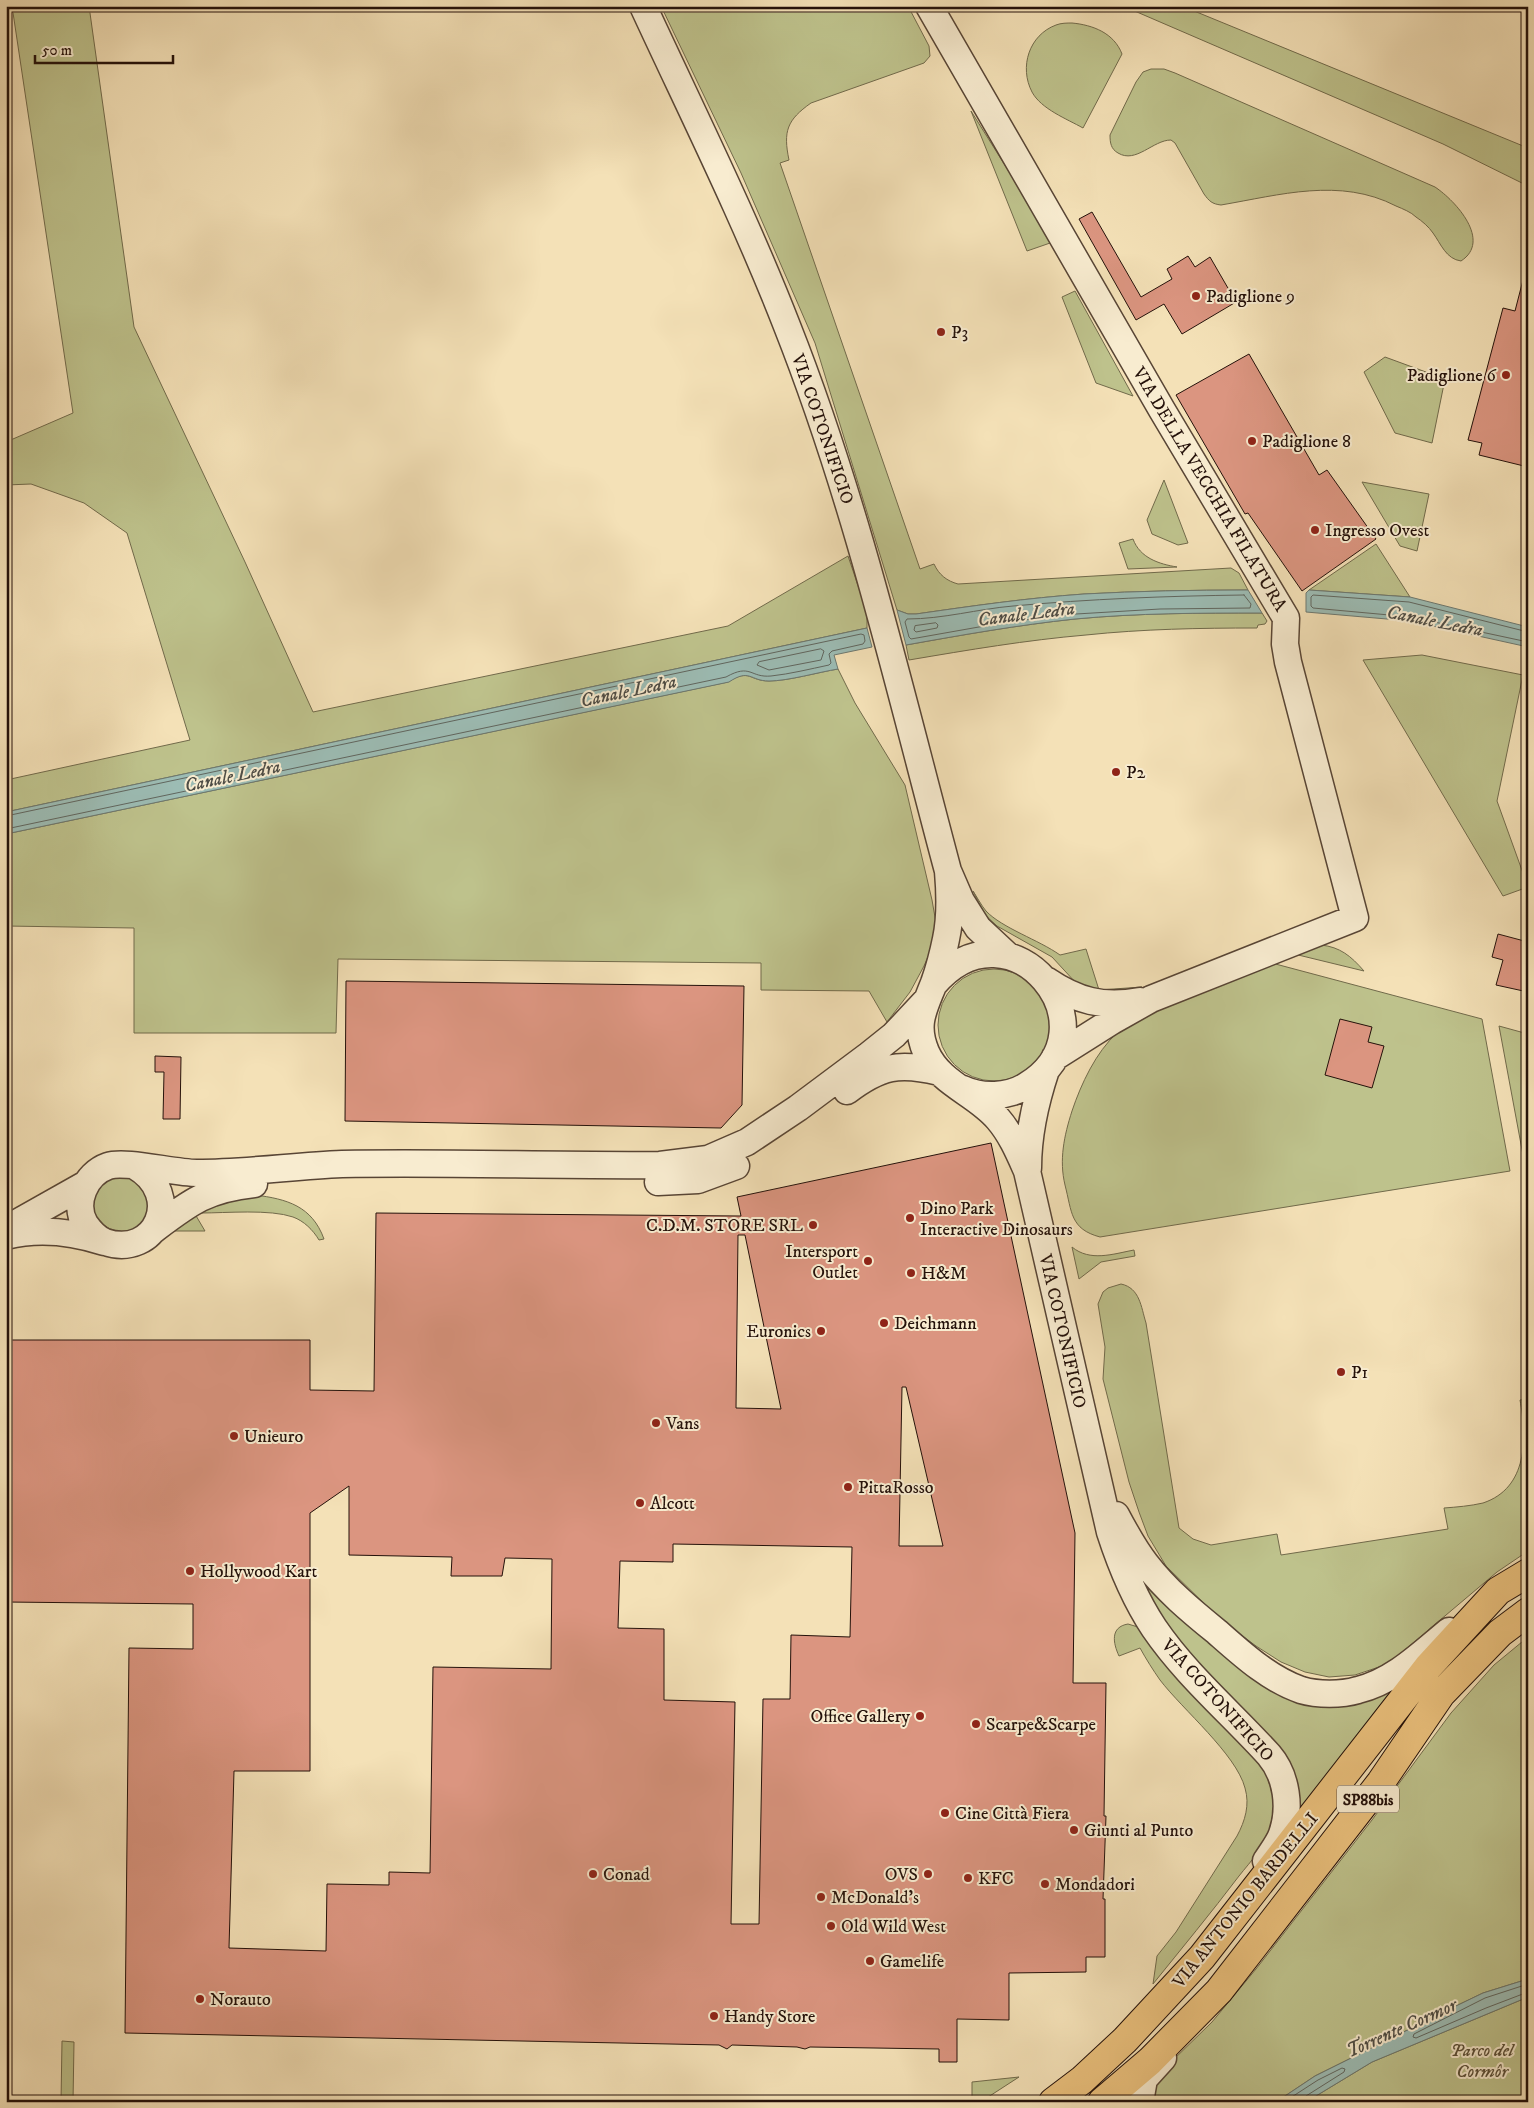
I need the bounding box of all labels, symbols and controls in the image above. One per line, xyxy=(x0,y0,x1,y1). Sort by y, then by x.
scale bar xyxy=(35,32,172,64)
text: 50 m xyxy=(42,41,72,60)
place label: Padiglione 9 xyxy=(1206,286,1295,308)
marker: Padiglione 9 xyxy=(1190,290,1202,302)
place label: P3 xyxy=(951,322,968,344)
marker: P3 xyxy=(935,326,947,338)
street label: VIA COTONIFICIO xyxy=(786,350,858,507)
street label: VIA DELLA VECCHIA FILATURA xyxy=(1127,362,1291,616)
place label: Padiglione 6 xyxy=(1407,365,1497,387)
marker: Padiglione 6 xyxy=(1500,369,1512,381)
place label: Padiglione 8 xyxy=(1262,431,1351,453)
marker: Padiglione 8 xyxy=(1246,435,1258,447)
place label: Ingresso Ovest xyxy=(1325,520,1429,542)
marker: Ingresso Ovest xyxy=(1309,524,1321,536)
water label: Canale Ledra xyxy=(976,597,1076,632)
water label: Canale Ledra xyxy=(1385,601,1485,642)
water label: Canale Ledra xyxy=(578,670,678,713)
water label: Canale Ledra xyxy=(182,755,282,798)
place label: P2 xyxy=(1126,762,1145,784)
marker: P2 xyxy=(1110,766,1122,778)
place label: Dino Park Interactive Dinosaurs xyxy=(920,1198,1073,1241)
marker: Dino Park Interactive Dinosaurs xyxy=(904,1212,916,1224)
place label: C.D.M. STORE SRL xyxy=(646,1215,803,1237)
marker: C.D.M. STORE SRL xyxy=(807,1219,819,1231)
place label: Intersport Outlet xyxy=(785,1241,858,1284)
street label: VIA COTONIFICIO xyxy=(1033,1251,1090,1410)
marker: Intersport Outlet xyxy=(862,1255,874,1267)
place label: H&M xyxy=(921,1263,966,1285)
marker: H&M xyxy=(905,1267,917,1279)
place label: Deichmann xyxy=(894,1313,977,1335)
marker: Deichmann xyxy=(878,1317,890,1329)
place label: Euronics xyxy=(746,1321,811,1343)
marker: Euronics xyxy=(815,1325,827,1337)
place label: P1 xyxy=(1351,1362,1368,1384)
marker: P1 xyxy=(1335,1366,1347,1378)
place label: Vans xyxy=(665,1413,699,1435)
marker: Vans xyxy=(650,1417,662,1429)
place label: Unieuro xyxy=(244,1426,303,1448)
marker: Unieuro xyxy=(228,1430,240,1442)
place label: PittaRosso xyxy=(858,1477,934,1499)
marker: PittaRosso xyxy=(842,1481,854,1493)
place label: Alcott xyxy=(650,1493,695,1515)
marker: Alcott xyxy=(634,1497,646,1509)
place label: Hollywood Kart xyxy=(200,1561,317,1583)
marker: Hollywood Kart xyxy=(184,1565,196,1577)
street label: VIA COTONIFICIO xyxy=(1156,1634,1278,1767)
place label: Office Gallery xyxy=(810,1706,910,1728)
marker: Office Gallery xyxy=(914,1710,926,1722)
place label: Scarpe&Scarpe xyxy=(986,1714,1096,1736)
marker: Scarpe&Scarpe xyxy=(970,1718,982,1730)
road number: SP88bis xyxy=(1337,1786,1399,1812)
place label: Cine Città Fiera xyxy=(955,1803,1070,1825)
marker: Cine Città Fiera xyxy=(939,1807,951,1819)
street label: VIA ANTONIO BARDELLI xyxy=(1168,1808,1323,1994)
place label: Giunti al Punto xyxy=(1084,1820,1194,1842)
marker: Giunti al Punto xyxy=(1068,1824,1080,1836)
place label: Conad xyxy=(603,1864,650,1886)
place label: OVS xyxy=(885,1864,918,1886)
marker: Conad xyxy=(587,1868,599,1880)
marker: OVS xyxy=(922,1868,934,1880)
place label: KFC xyxy=(978,1868,1014,1890)
marker: KFC xyxy=(962,1872,974,1884)
place label: Mondadori xyxy=(1055,1874,1135,1896)
marker: Mondadori xyxy=(1039,1878,1051,1890)
place label: McDonald's xyxy=(831,1887,919,1909)
marker: McDonald's xyxy=(815,1891,827,1903)
place label: Old Wild West xyxy=(841,1916,946,1938)
marker: Old Wild West xyxy=(825,1920,837,1932)
place label: Gamelife xyxy=(880,1951,944,1973)
marker: Gamelife xyxy=(864,1955,876,1967)
place label: Norauto xyxy=(210,1989,271,2011)
marker: Norauto xyxy=(194,1993,206,2005)
water label: Torrente Cormor xyxy=(1343,1993,1463,2063)
place label: Handy Store xyxy=(724,2006,815,2028)
marker: Handy Store xyxy=(708,2010,720,2022)
park label: Parco del Cormôr xyxy=(1450,2040,1516,2083)

